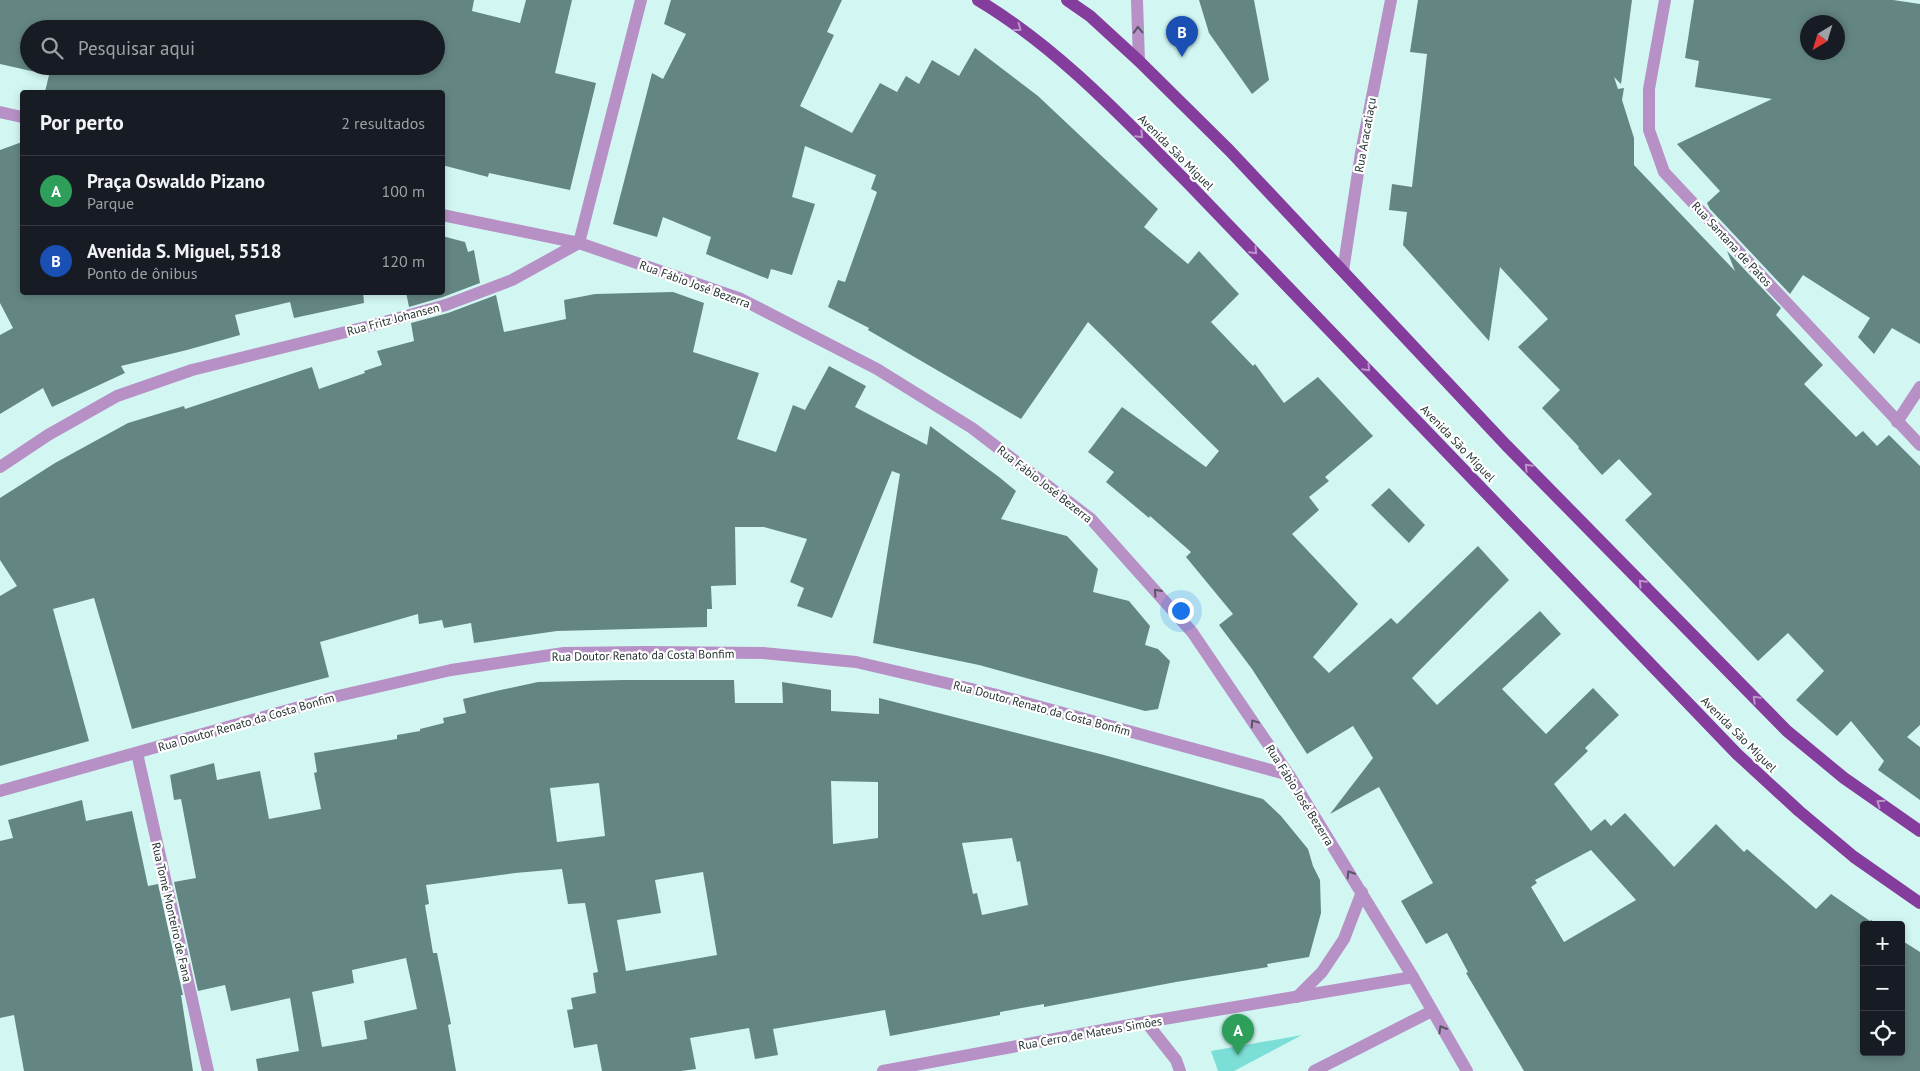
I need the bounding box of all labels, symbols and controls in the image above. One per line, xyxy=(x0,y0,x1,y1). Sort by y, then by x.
north arrow xyxy=(1800,15,1845,60)
pin: B xyxy=(1166,16,1198,57)
search box xyxy=(20,20,445,75)
one-way arrow xyxy=(1012,22,1022,31)
one-way arrow xyxy=(1133,26,1143,34)
icon: search xyxy=(38,34,66,62)
text: Pesquisar aqui xyxy=(78,36,195,60)
street label: Rua Aracatiaçu xyxy=(1351,96,1379,174)
text: Por perto xyxy=(40,109,124,136)
street label: Avenida São Miguel xyxy=(1135,111,1217,193)
text: 2 resultados xyxy=(341,113,425,133)
one-way arrow xyxy=(1134,129,1143,138)
text: Praça Oswaldo Pizano xyxy=(87,169,265,193)
text: A xyxy=(51,181,61,201)
text: 100 m xyxy=(382,181,425,201)
text: Parque xyxy=(87,193,134,213)
street label: Rua Santana de Patos xyxy=(1689,198,1775,290)
text: Avenida S. Miguel, 5518 xyxy=(87,239,282,263)
one-way arrow xyxy=(1248,245,1257,254)
text: B xyxy=(51,251,61,271)
text: 120 m xyxy=(382,251,425,271)
street label: Rua Fábio José Bezerra xyxy=(638,257,752,311)
text: Ponto de ônibus xyxy=(87,263,197,283)
street label: Rua Fritz Johansen xyxy=(345,299,441,339)
one-way arrow xyxy=(1361,362,1370,371)
street label: Avenida São Miguel xyxy=(1418,401,1499,485)
street label: Rua Fábio José Bezerra xyxy=(994,442,1096,526)
one-way arrow xyxy=(1525,464,1534,473)
one-way arrow xyxy=(1639,580,1648,589)
one-way arrow xyxy=(1154,589,1163,598)
your location xyxy=(1168,598,1194,624)
street label: Rua Doutor Renato da Costa Bonfim xyxy=(551,646,735,664)
street label: Rua Doutor Renato da Costa Bonfim xyxy=(952,677,1132,739)
street label: Rua Doutor Renato da Costa Bonfim xyxy=(156,690,336,754)
street label: Avenida São Miguel xyxy=(1698,693,1780,775)
one-way arrow xyxy=(1752,696,1761,705)
one-way arrow xyxy=(1250,719,1260,728)
street label: Rua Fábio José Bezerra xyxy=(1263,742,1337,849)
one-way arrow xyxy=(1876,800,1886,809)
street label: Rua Tomé Monteiro de Fana xyxy=(149,841,195,983)
one-way arrow xyxy=(1347,871,1357,880)
map controls xyxy=(1860,921,1905,1056)
button: + xyxy=(1860,921,1905,966)
button: − xyxy=(1860,966,1905,1011)
button: locate xyxy=(1860,1011,1905,1056)
street label: Rua Cerro de Mateus Simões xyxy=(1017,1013,1163,1053)
pin: A xyxy=(1222,1014,1254,1055)
one-way arrow xyxy=(1439,1025,1449,1034)

